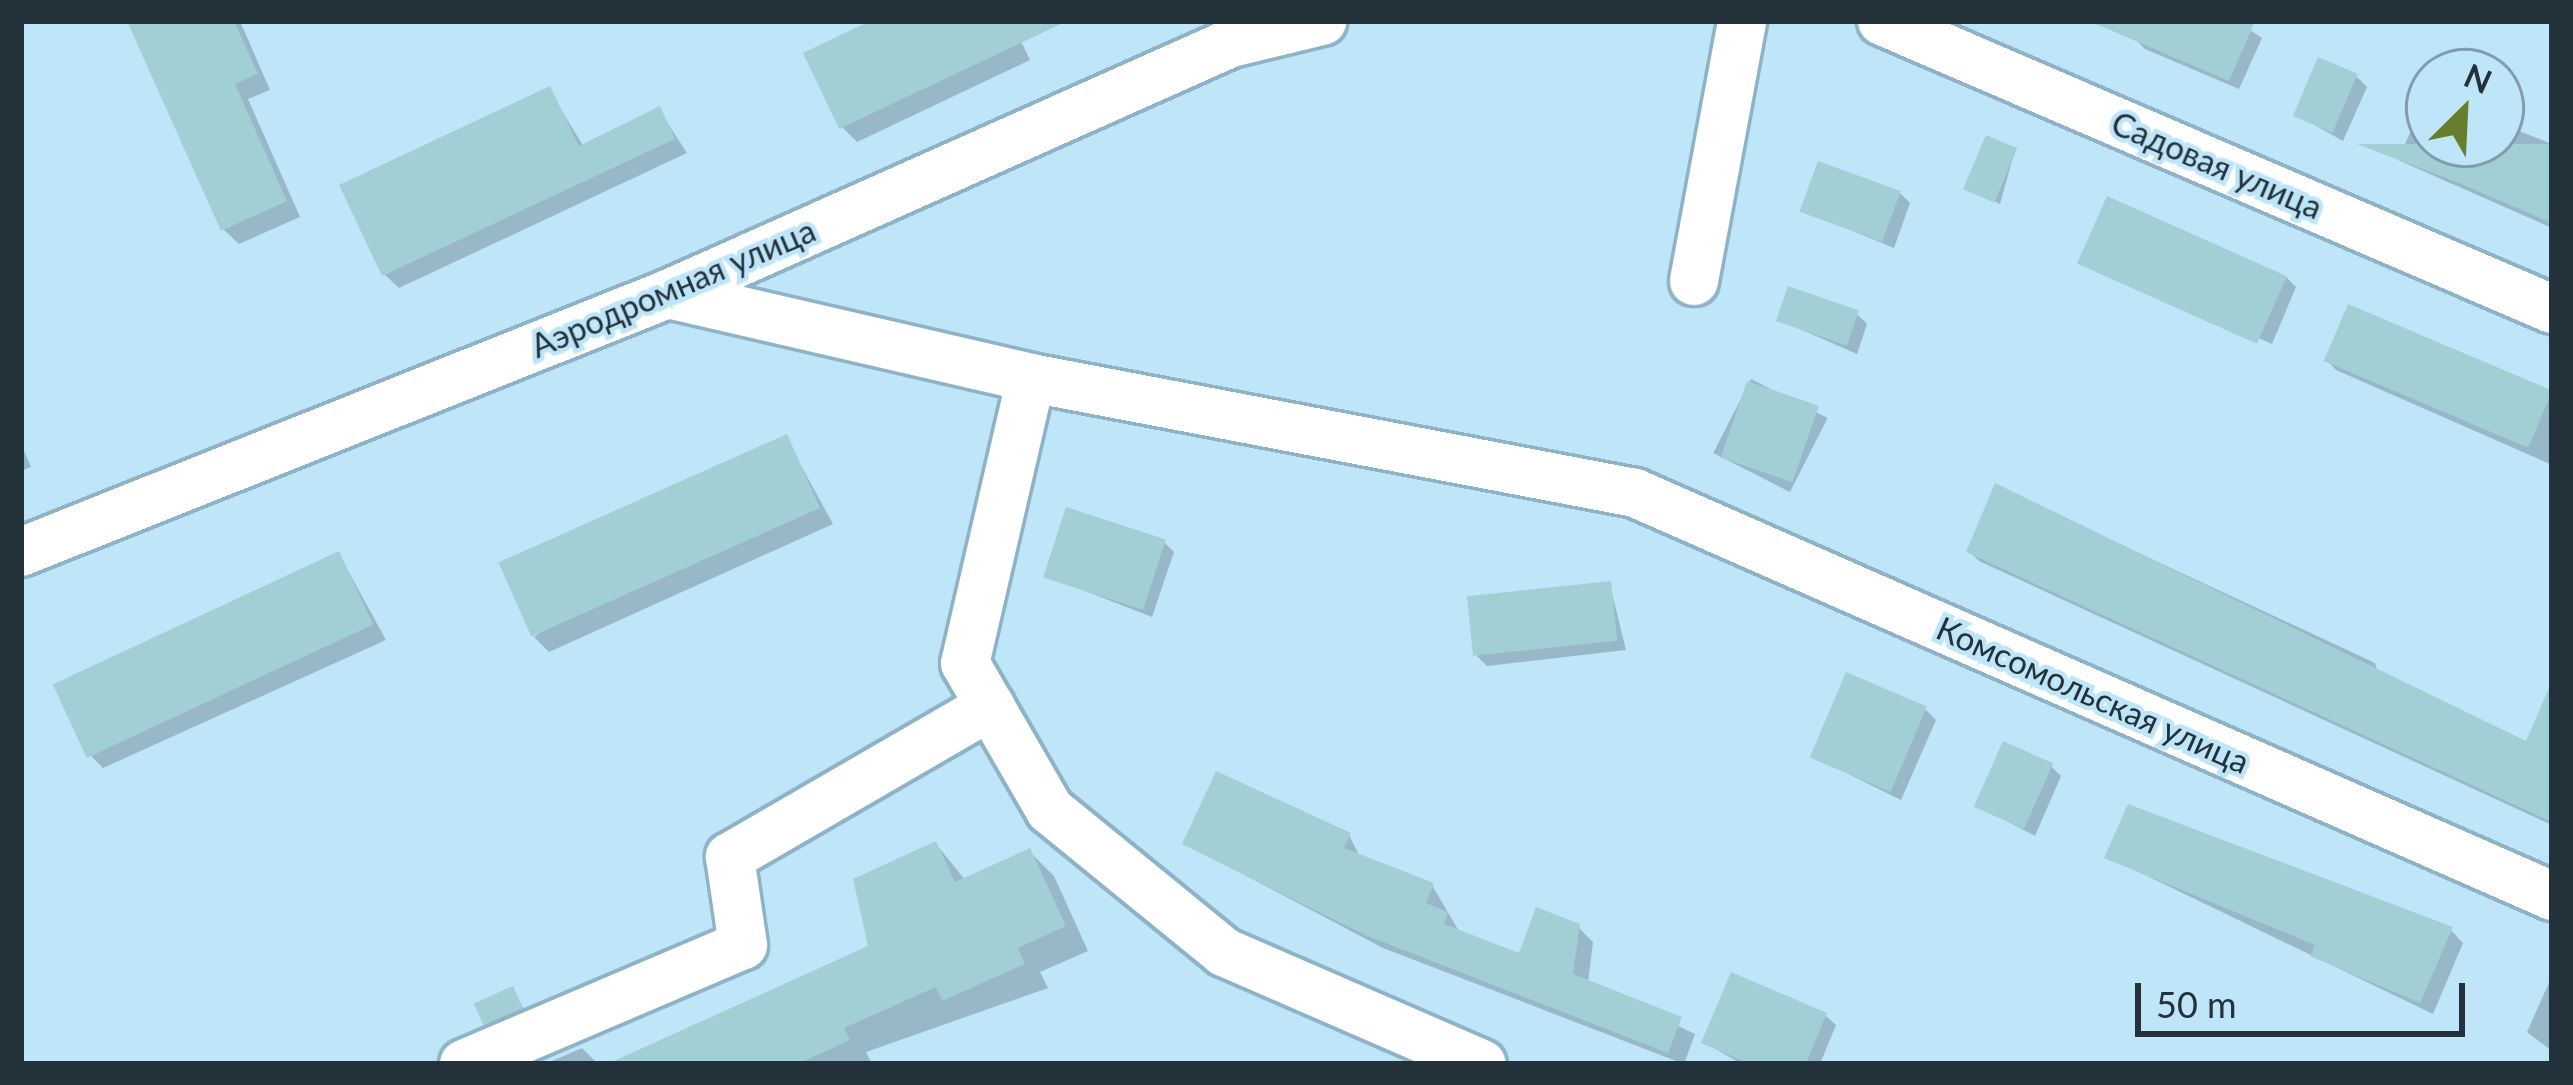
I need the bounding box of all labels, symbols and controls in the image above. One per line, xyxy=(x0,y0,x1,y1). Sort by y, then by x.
north arrow xyxy=(2405,48,2525,168)
text: N xyxy=(2459,54,2498,101)
street label: Садовая улица xyxy=(2106,103,2328,227)
street label: Аэродромная улица xyxy=(525,210,821,366)
street label: Комсомольская улица xyxy=(1931,608,2255,782)
scale bar xyxy=(2141,959,2471,1033)
text: 50 m xyxy=(2156,982,2237,1026)

